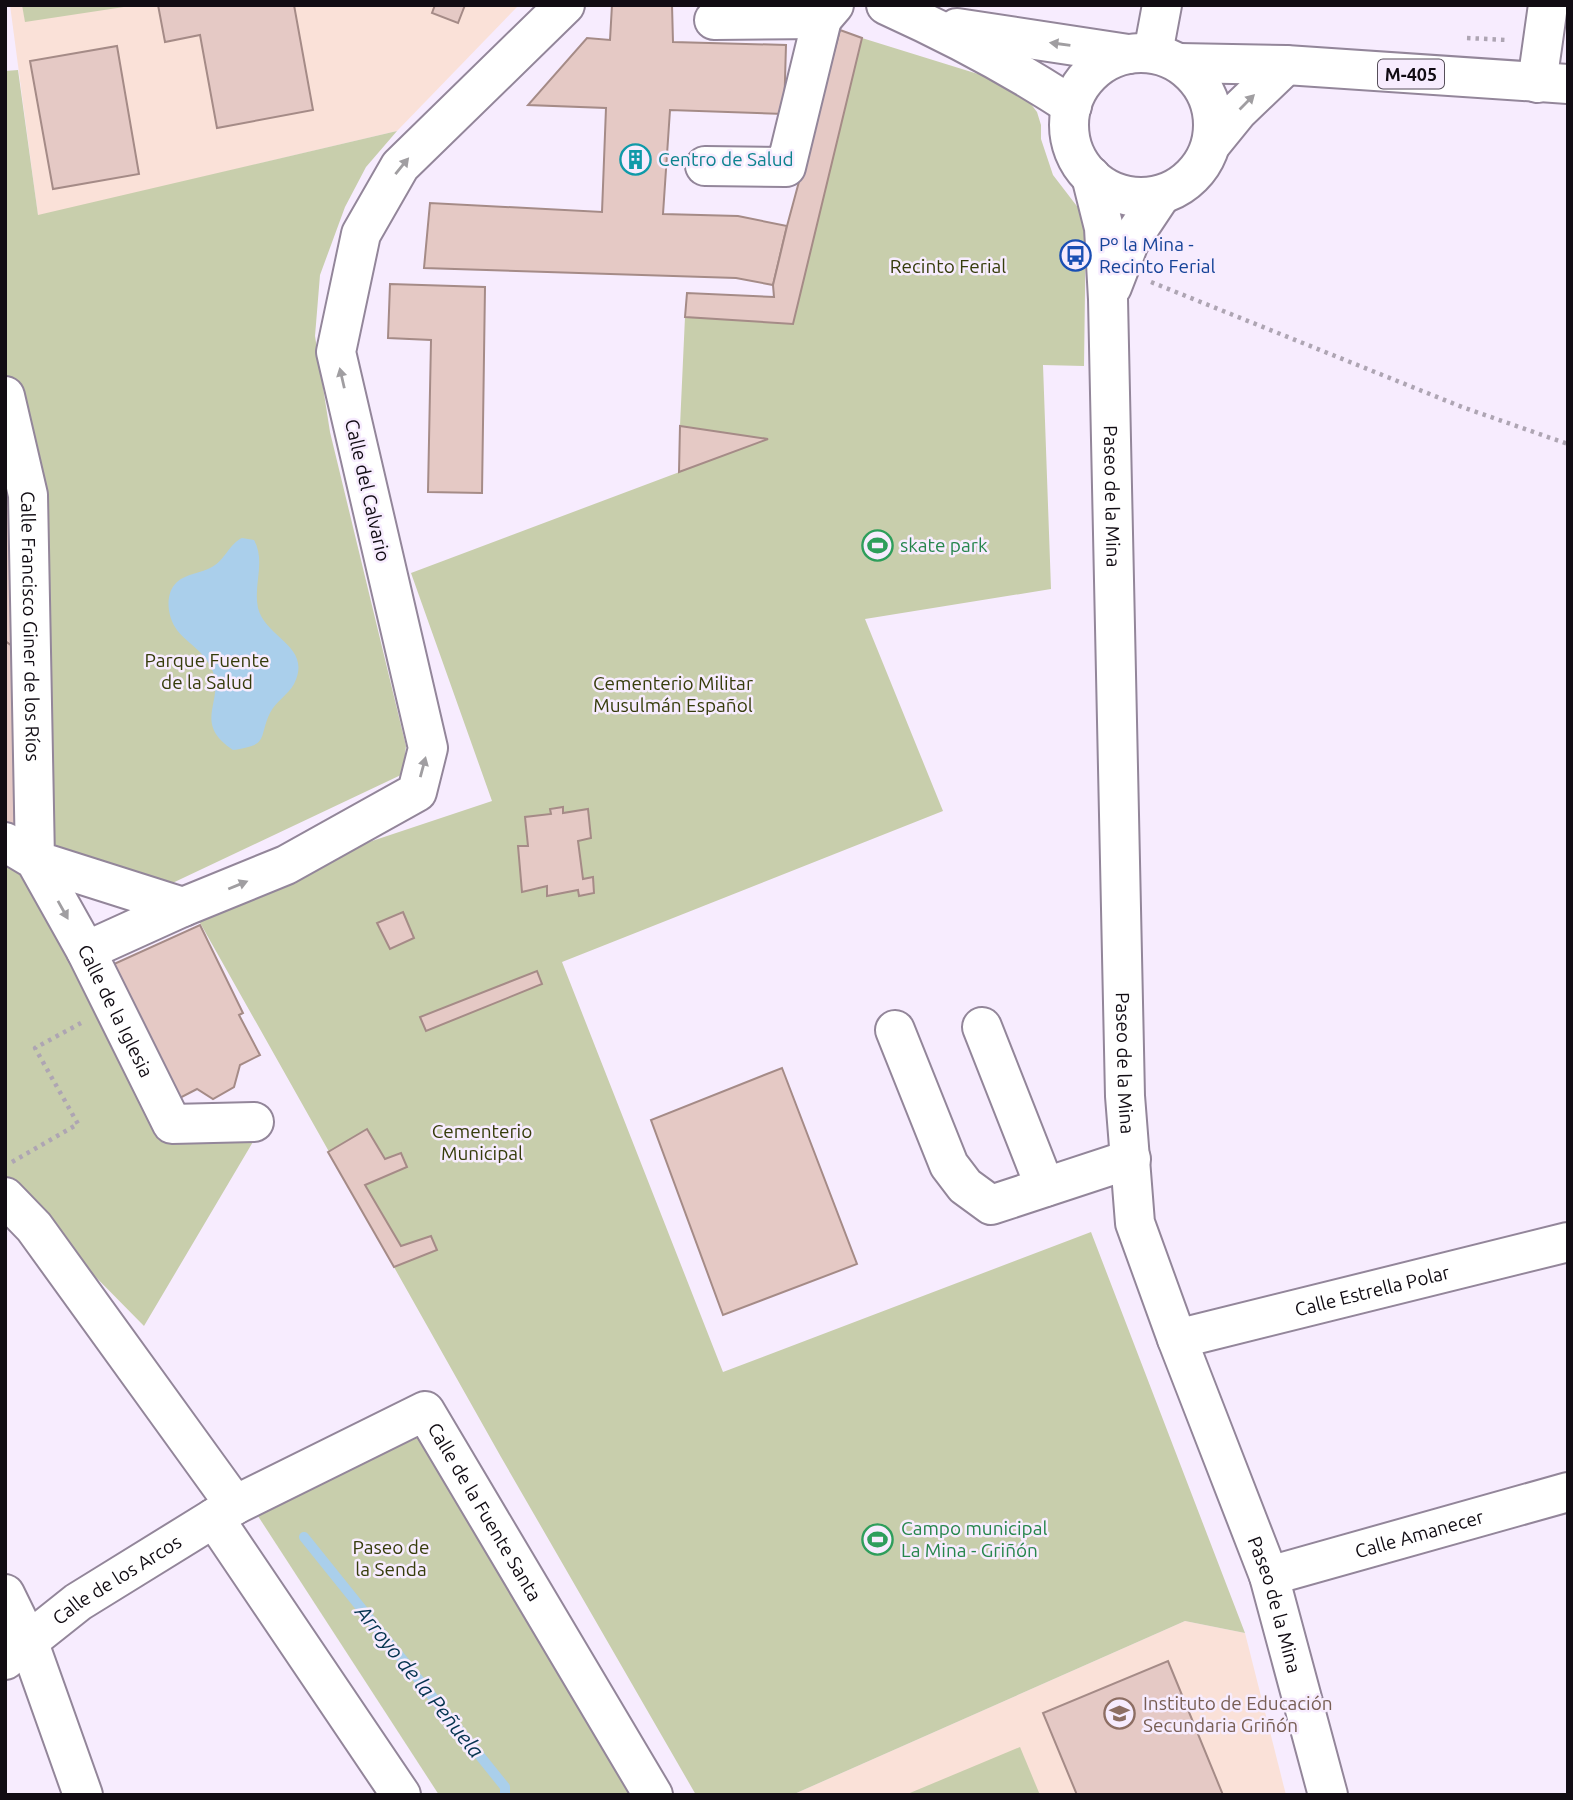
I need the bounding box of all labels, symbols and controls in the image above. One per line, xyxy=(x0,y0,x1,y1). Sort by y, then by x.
one-way arrow xyxy=(1049,38,1071,49)
road number: M-405 xyxy=(1378,60,1444,88)
one-way arrow xyxy=(1238,95,1255,111)
building icon: Centro de Salud xyxy=(618,142,652,176)
place label: Centro de Salud xyxy=(658,148,794,170)
one-way arrow xyxy=(394,157,409,174)
place label: Pº la Mina - Recinto Ferial xyxy=(1099,233,1216,277)
bus stop icon: Pº la Mina - Recinto Ferial xyxy=(1059,238,1093,272)
park label: Recinto Ferial xyxy=(890,255,1006,277)
one-way arrow xyxy=(336,367,347,389)
street label: Calle del Calvario xyxy=(341,417,395,563)
street label: Paseo de la Mina xyxy=(1100,425,1125,568)
street label: Calle Francisco Giner de los Ríos xyxy=(17,491,44,762)
sports icon: skate park xyxy=(860,528,894,562)
place label: skate park xyxy=(900,534,988,556)
park label: Parque Fuente de la Salud xyxy=(145,649,269,693)
park label: Cementerio Militar Musulmán Español xyxy=(593,672,753,716)
one-way arrow xyxy=(418,756,429,778)
one-way arrow xyxy=(227,879,248,890)
one-way arrow xyxy=(57,900,69,920)
street label: Calle de la Iglesia xyxy=(73,940,158,1081)
street label: Paseo de la Mina xyxy=(1112,992,1139,1135)
park label: Cementerio Municipal xyxy=(432,1120,532,1164)
street label: Calle Estrella Polar xyxy=(1292,1261,1452,1320)
street label: Calle de la Fuente Santa xyxy=(423,1419,546,1605)
street label: Calle Amanecer xyxy=(1352,1505,1486,1562)
place label: Campo municipal La Mina - Griñón xyxy=(901,1517,1047,1561)
sports icon: Campo municipal La Mina - Griñón xyxy=(861,1522,895,1556)
street label: Calle de los Arcos xyxy=(48,1530,185,1629)
street label: Paseo de la Mina xyxy=(1244,1533,1306,1676)
park label: Paseo de la Senda xyxy=(353,1536,429,1580)
water label: Arroyo de la Peñuela xyxy=(350,1599,489,1762)
place label: Instituto de Educación Secundaria Griñón xyxy=(1143,1692,1333,1736)
school or university icon: Instituto de Educación Secundaria Griñón xyxy=(1103,1697,1137,1731)

